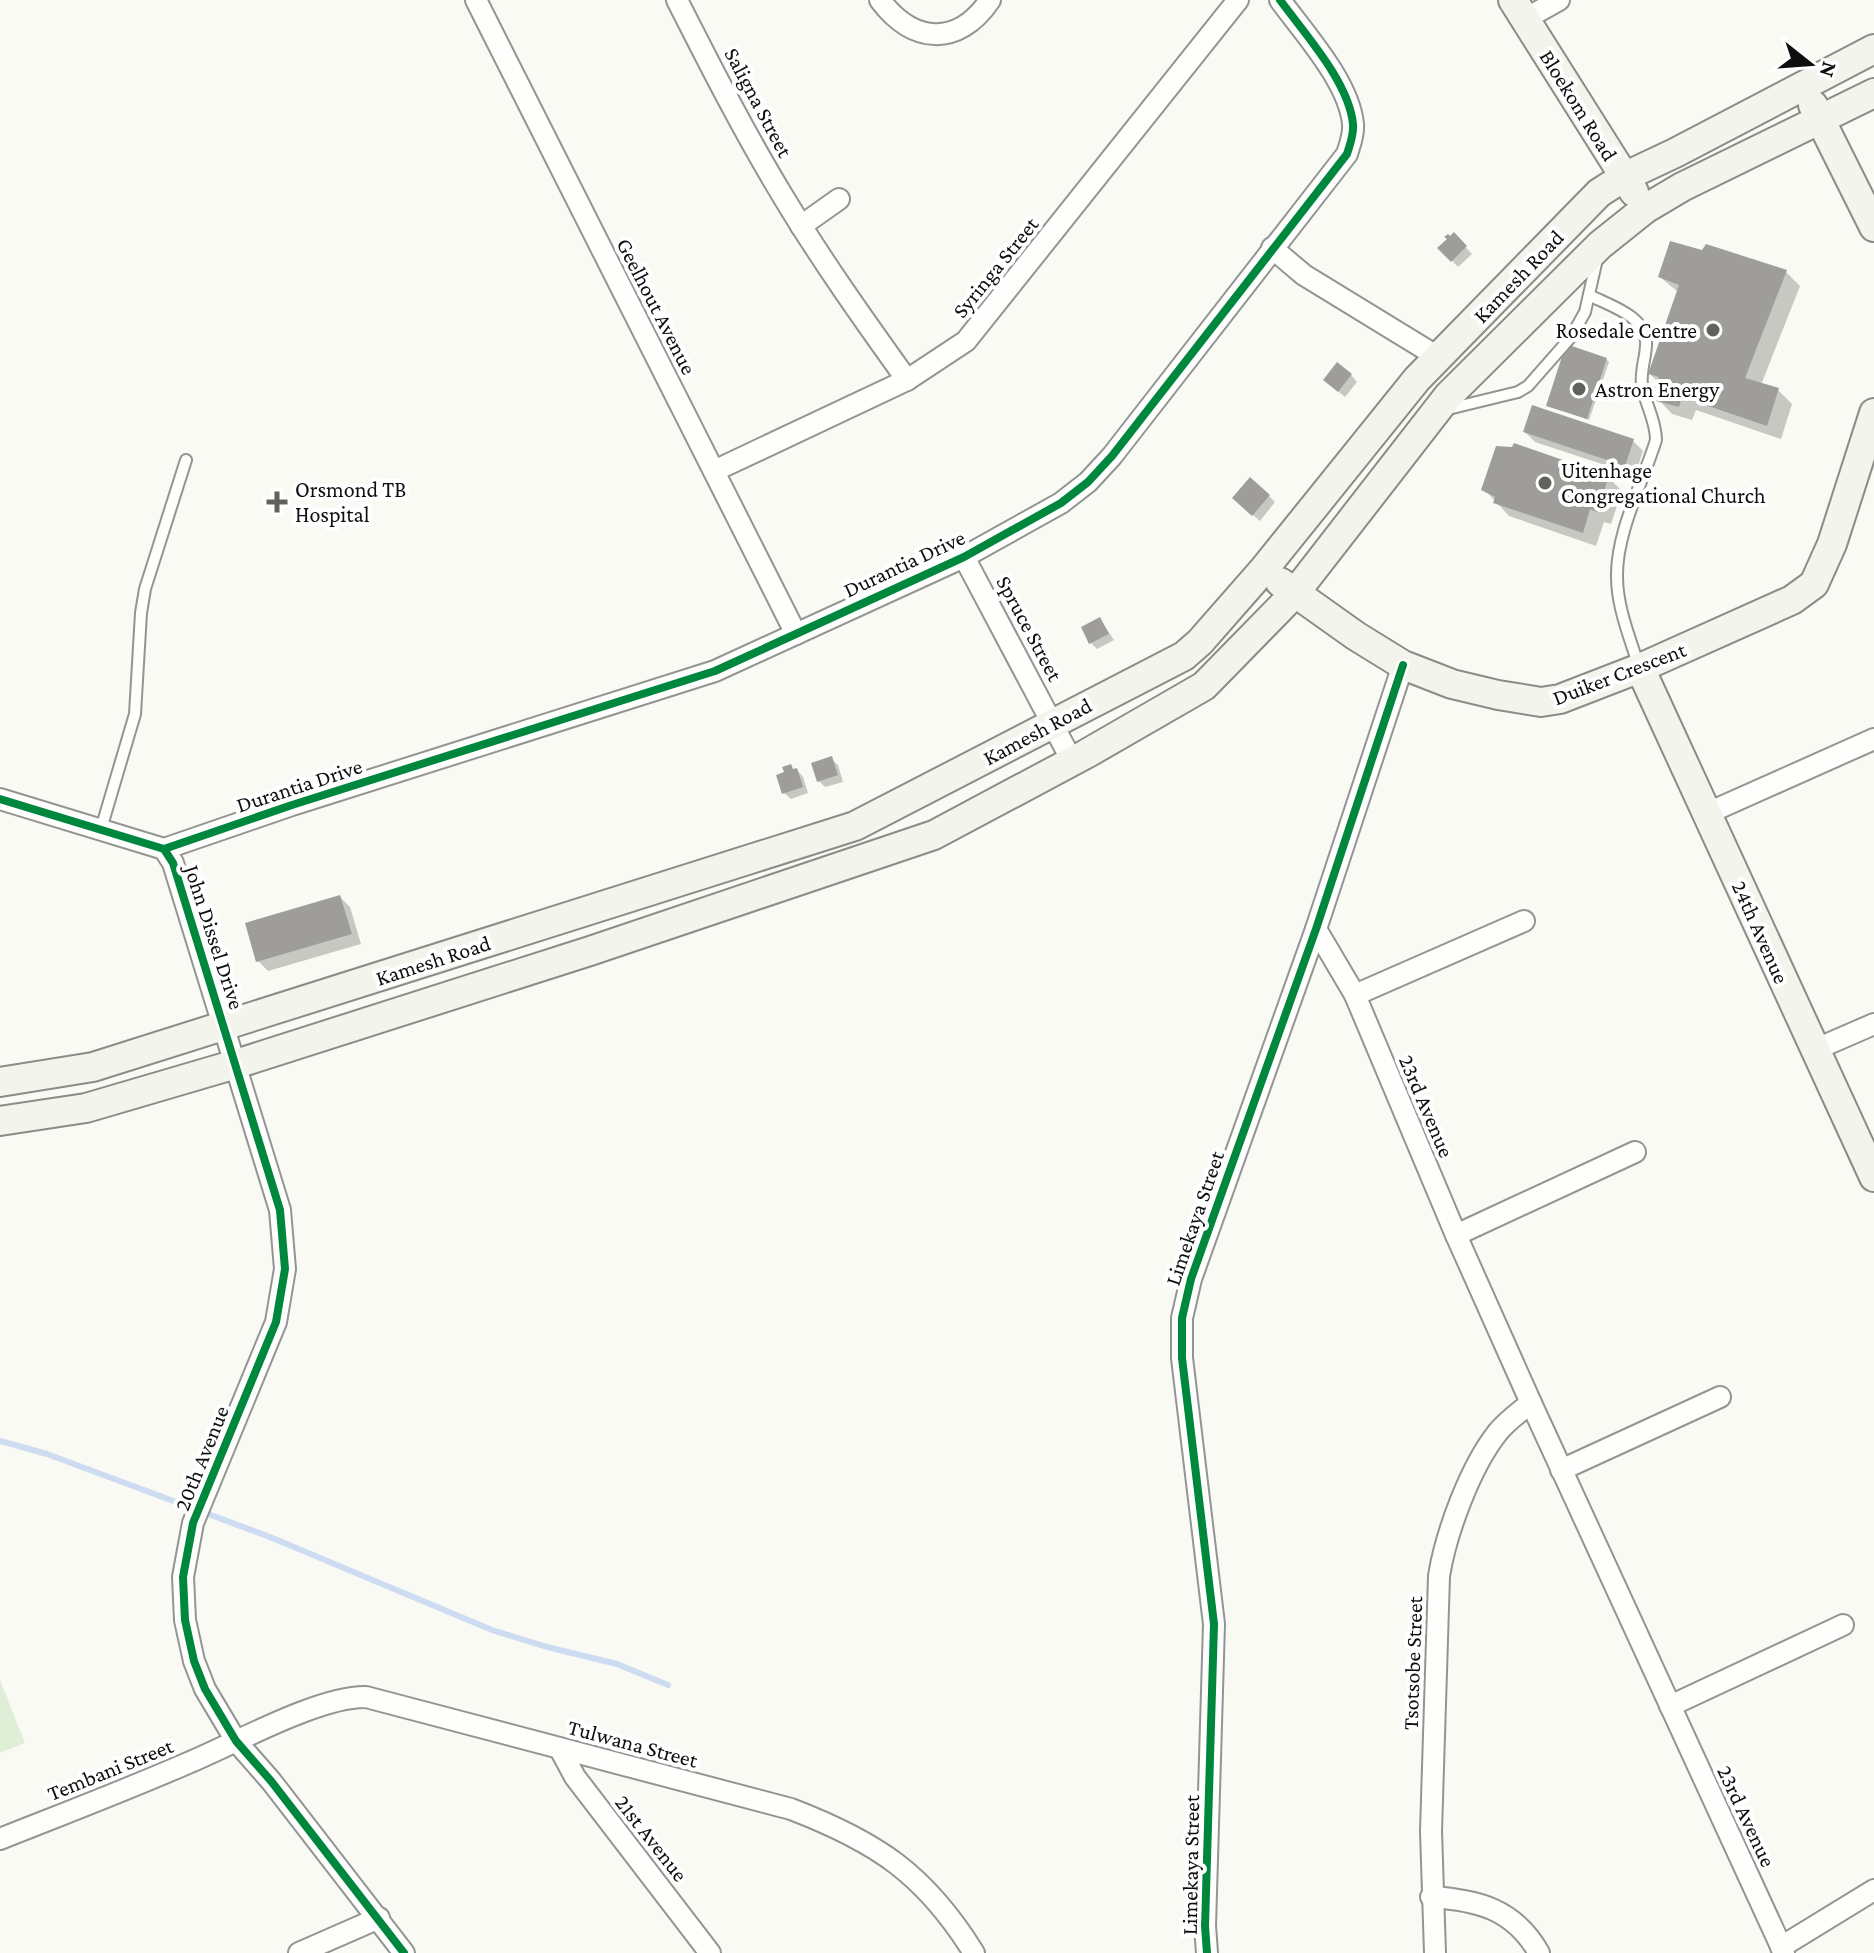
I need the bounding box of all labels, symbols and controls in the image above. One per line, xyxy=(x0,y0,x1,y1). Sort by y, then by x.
north arrow xyxy=(1770,24,1850,104)
street label: Saligna Street xyxy=(719,43,798,162)
street label: Bloekom Road xyxy=(1535,45,1623,166)
text: N xyxy=(1815,59,1843,81)
street label: Syringa Street xyxy=(947,211,1044,323)
street label: Kamesh Road xyxy=(1468,225,1569,328)
street label: Geelhout Avenue xyxy=(611,234,702,379)
place label: Rosedale Centre xyxy=(1556,318,1697,343)
marker: Rosedale Centre xyxy=(1704,321,1722,339)
place label: Astron Energy xyxy=(1595,377,1720,402)
marker: Astron Energy xyxy=(1570,380,1588,398)
place label: Uitenhage Congregational Church xyxy=(1561,458,1766,508)
marker: Uitenhage Congregational Church xyxy=(1536,474,1554,492)
place label: Orsmond TB Hospital xyxy=(295,477,406,527)
marker: Orsmond TB Hospital xyxy=(266,491,288,513)
street label: Durantia Drive xyxy=(840,524,969,602)
street label: Spruce Street xyxy=(991,571,1068,686)
street label: Duiker Crescent xyxy=(1549,636,1690,710)
street label: Kamesh Road xyxy=(979,692,1096,770)
street label: Durantia Drive xyxy=(233,753,365,818)
street label: John Dissel Drive xyxy=(179,860,250,1012)
street label: 24th Avenue xyxy=(1727,877,1794,987)
street label: Kamesh Road xyxy=(373,930,494,991)
street label: 23rd Avenue xyxy=(1394,1051,1459,1161)
street label: Limekaya Street xyxy=(1160,1147,1229,1289)
street label: 20th Avenue xyxy=(169,1402,234,1514)
street label: Tsotsobe Street xyxy=(1398,1595,1427,1730)
street label: Tulwana Street xyxy=(565,1714,701,1773)
street label: Tembani Street xyxy=(44,1733,177,1806)
street label: 23rd Avenue xyxy=(1712,1762,1781,1871)
street label: 21st Avenue xyxy=(610,1790,693,1886)
street label: Limekaya Street xyxy=(1177,1794,1204,1935)

